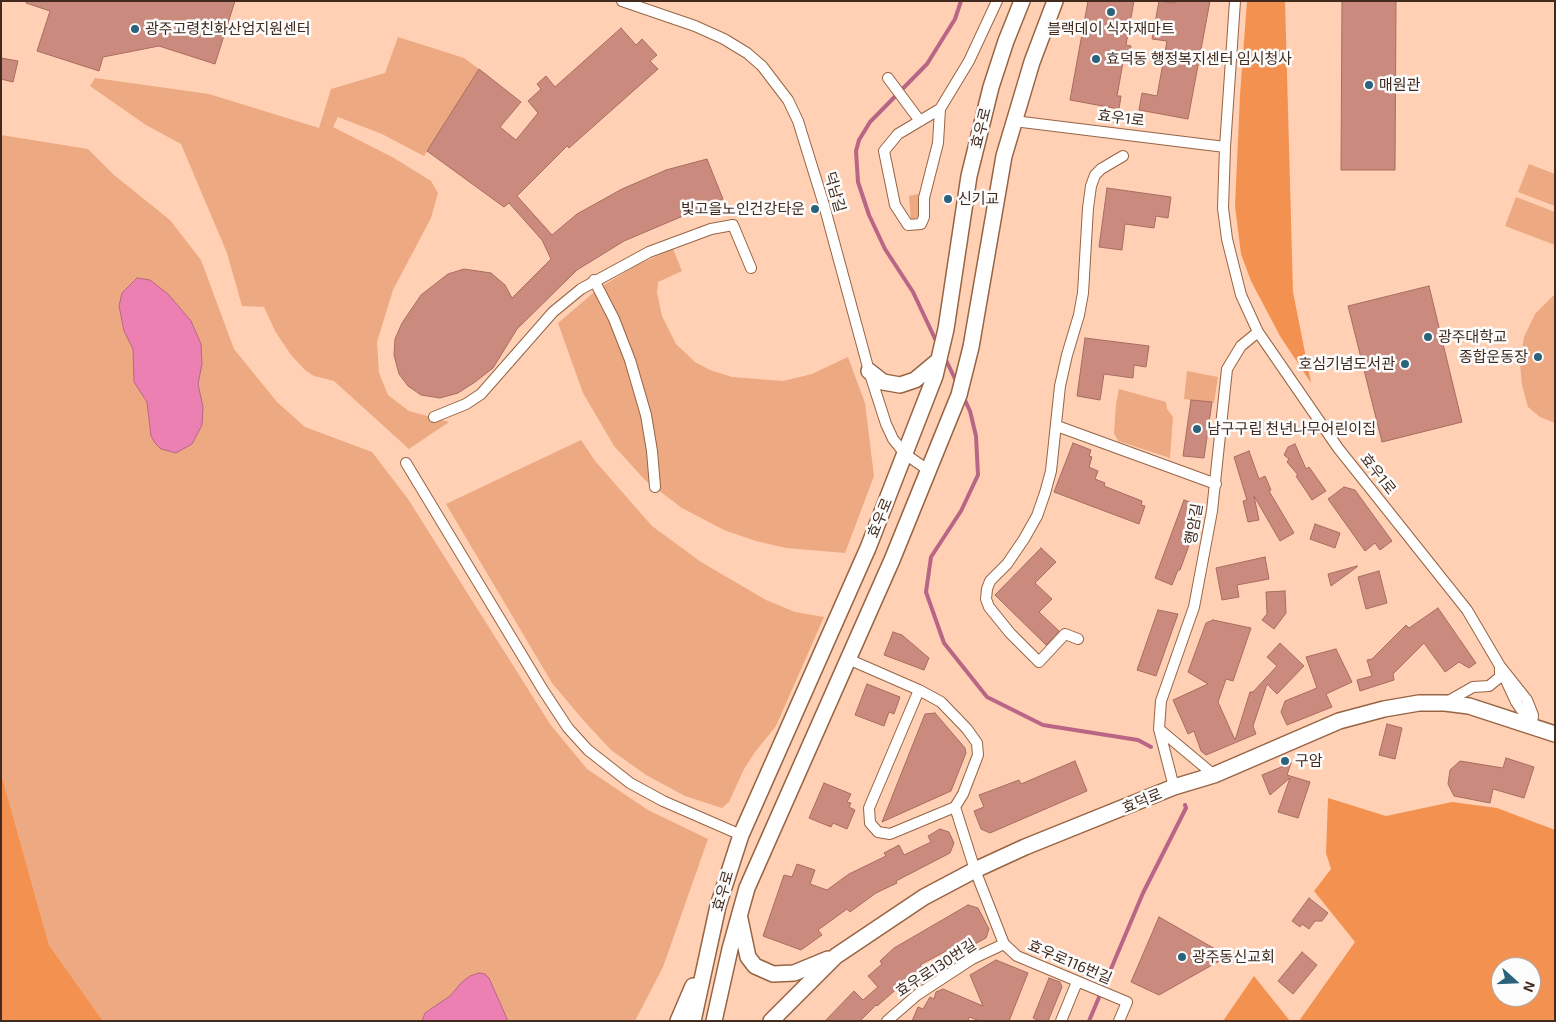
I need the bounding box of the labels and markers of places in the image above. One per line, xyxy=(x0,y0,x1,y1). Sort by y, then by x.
marker: 블랙데이 식자재마트 xyxy=(1105,6,1117,18)
place label: 광주고령친화산업지원센터 xyxy=(145,20,311,38)
place label: 블랙데이 식자재마트 xyxy=(1047,20,1175,38)
marker: 광주고령친화산업지원센터 xyxy=(129,23,141,35)
place label: 효덕동 행정복지센터 임시청사 xyxy=(1106,50,1292,68)
marker: 효덕동 행정복지센터 임시청사 xyxy=(1090,53,1102,65)
place label: 매원관 xyxy=(1379,76,1420,94)
marker: 매원관 xyxy=(1363,79,1375,91)
place label: 신기교 xyxy=(958,190,999,208)
marker: 신기교 xyxy=(942,193,954,205)
place label: 빛고을노인건강타운 xyxy=(681,200,805,218)
marker: 빛고을노인건강타운 xyxy=(809,203,821,215)
place label: 광주대학교 xyxy=(1438,328,1507,346)
marker: 광주대학교 xyxy=(1422,331,1434,343)
place label: 종합운동장 xyxy=(1459,348,1528,366)
marker: 종합운동장 xyxy=(1532,351,1544,363)
place label: 호심기념도서관 xyxy=(1298,355,1395,373)
marker: 호심기념도서관 xyxy=(1399,358,1411,370)
place label: 남구구립 천년나무어린이집 xyxy=(1207,420,1376,438)
marker: 남구구립 천년나무어린이집 xyxy=(1191,423,1203,435)
place label: 구암 xyxy=(1295,752,1323,770)
marker: 구암 xyxy=(1279,755,1291,767)
place label: 광주동신교회 xyxy=(1192,948,1275,966)
marker: 광주동신교회 xyxy=(1176,951,1188,963)

